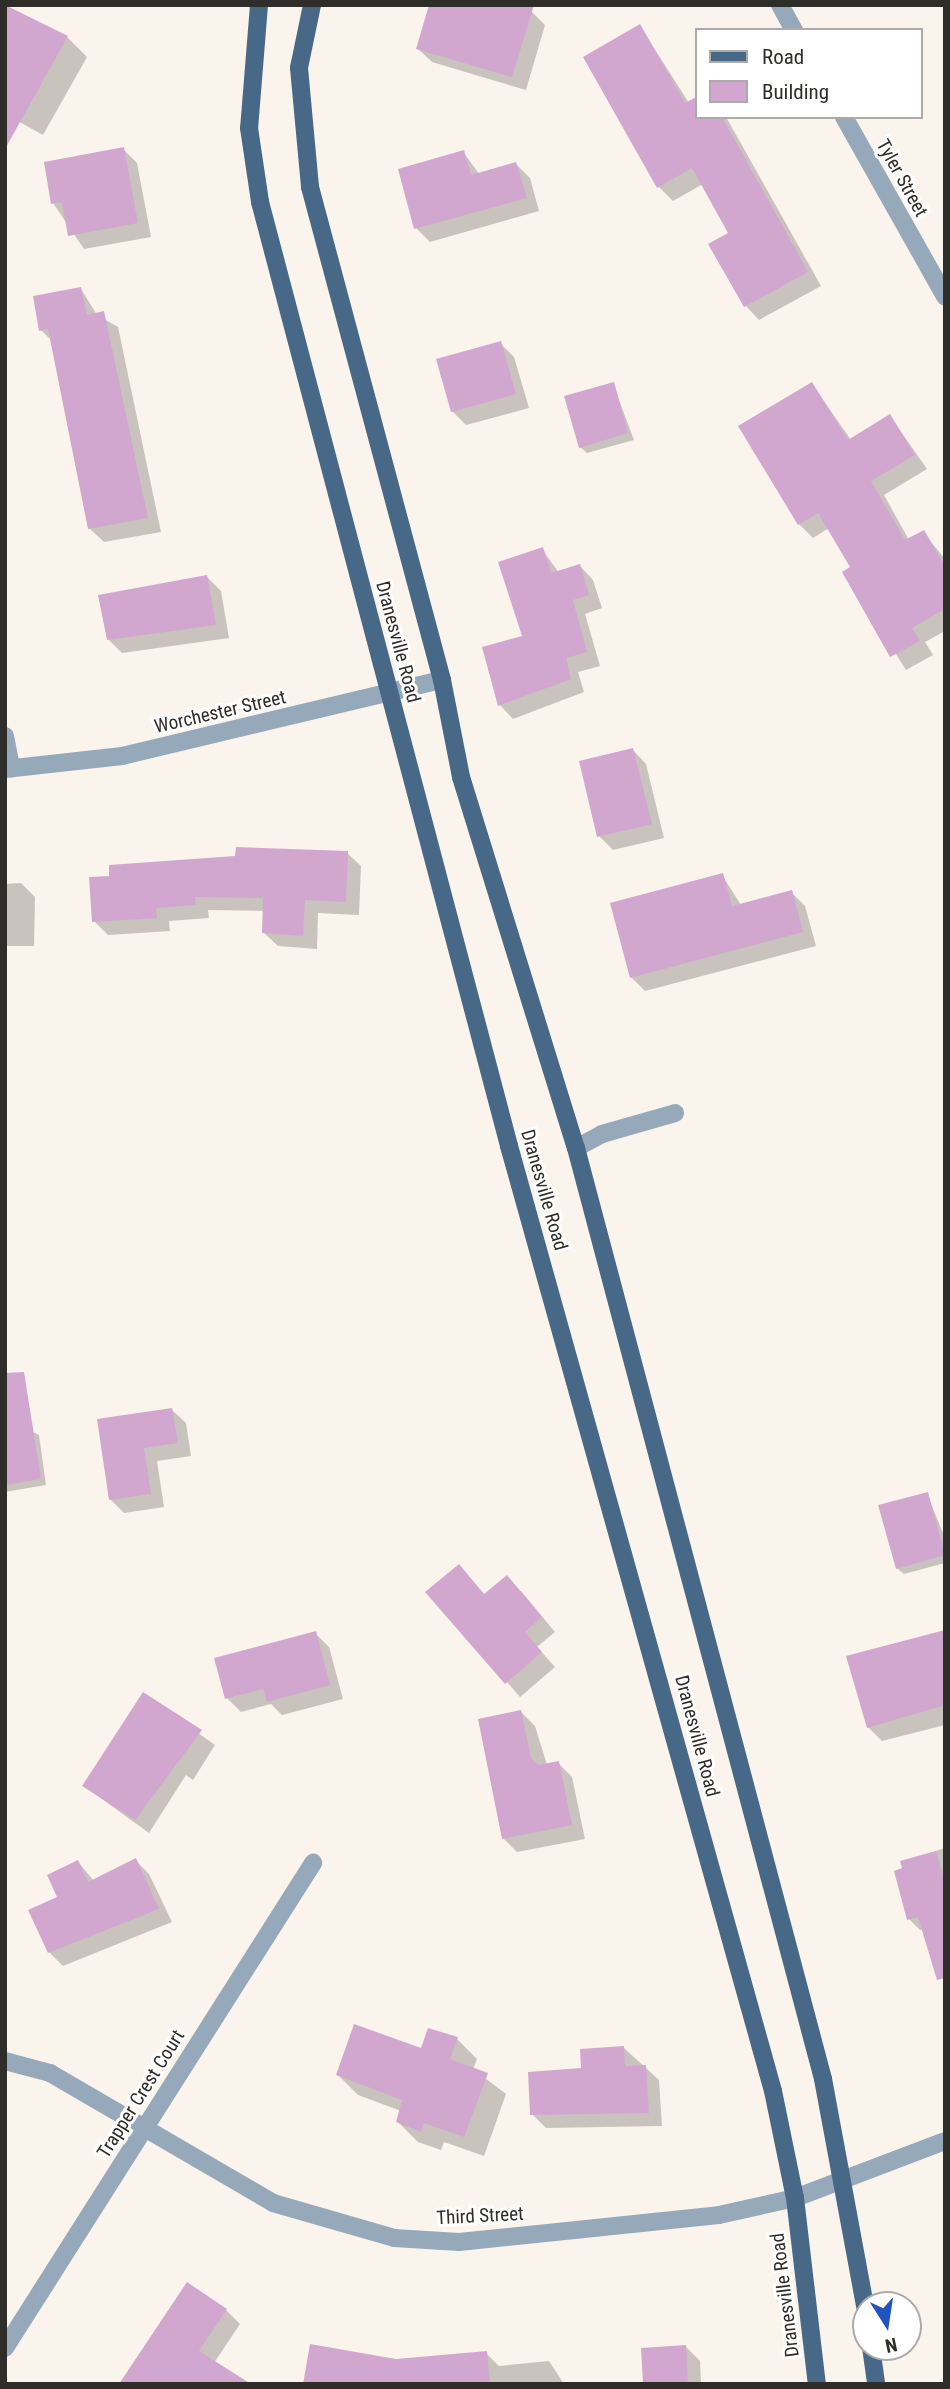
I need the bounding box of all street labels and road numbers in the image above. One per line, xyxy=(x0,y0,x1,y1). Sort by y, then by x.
street label: Tyler Street xyxy=(871,135,933,221)
street label: Dranesville Road xyxy=(371,579,425,705)
street label: Worchester Street xyxy=(152,686,288,738)
street label: Dranesville Road xyxy=(516,1127,572,1253)
street label: Dranesville Road xyxy=(670,1673,724,1799)
street label: Trapper Crest Court xyxy=(92,2026,190,2162)
street label: Third Street xyxy=(436,2202,524,2230)
street label: Dranesville Road xyxy=(766,2232,804,2358)

